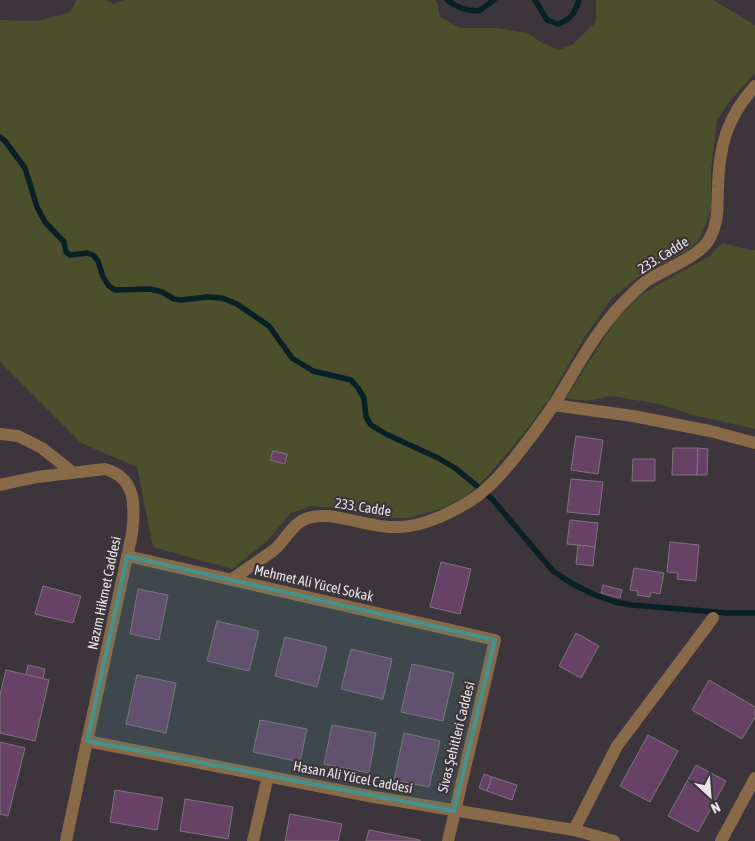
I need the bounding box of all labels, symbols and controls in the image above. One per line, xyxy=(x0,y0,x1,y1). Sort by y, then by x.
street label: 233. Cadde xyxy=(635,233,691,277)
street label: 233. Cadde xyxy=(334,495,392,519)
street label: Nazım Hikmet Caddesi xyxy=(84,535,124,651)
street label: Mehmet Ali Yücel Sokak xyxy=(253,561,375,605)
street label: Sivas Şehitleri Caddesi xyxy=(434,680,478,794)
street label: Hasan Ali Yücel Caddesi xyxy=(292,758,414,796)
north arrow xyxy=(685,771,735,821)
text: N xyxy=(708,799,723,817)

